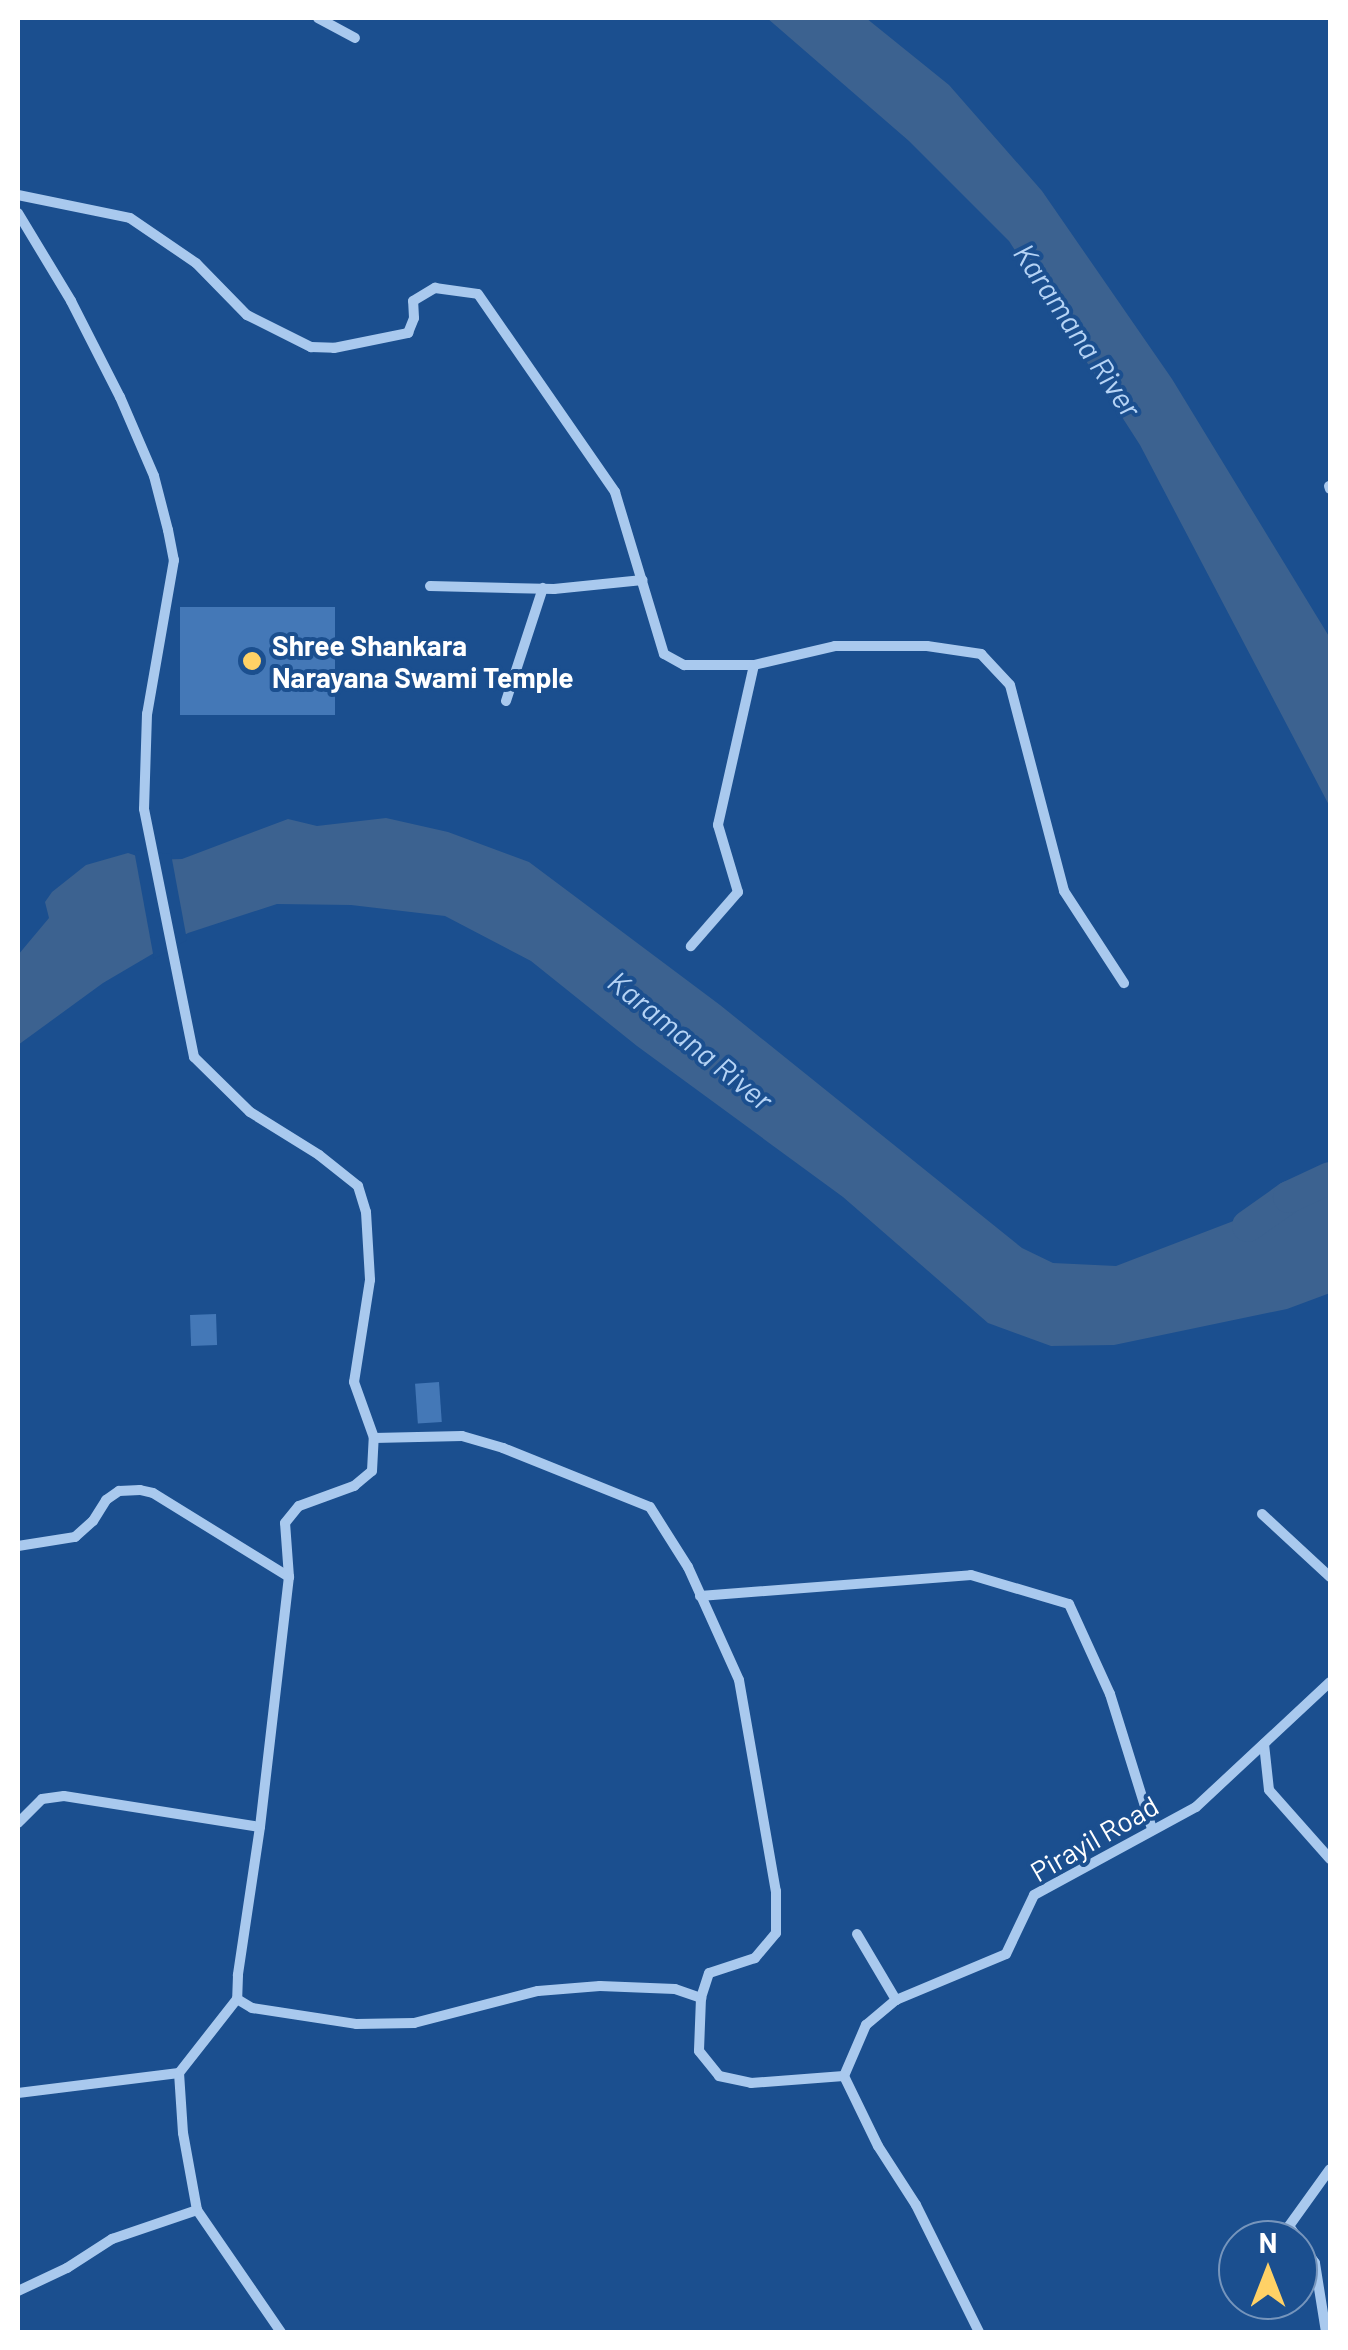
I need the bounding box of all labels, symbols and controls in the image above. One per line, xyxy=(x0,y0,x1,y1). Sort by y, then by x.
water label: Karamana River xyxy=(1007,236,1149,424)
place label: Shree Shankara Narayana Swami Temple xyxy=(272,628,574,694)
marker: Shree Shankara Narayana Swami Temple xyxy=(241,650,263,672)
water label: Karamana River xyxy=(601,963,781,1117)
street label: Pirayil Road xyxy=(1024,1788,1164,1888)
north arrow xyxy=(1218,2220,1318,2320)
text: N xyxy=(1259,2225,1277,2259)

